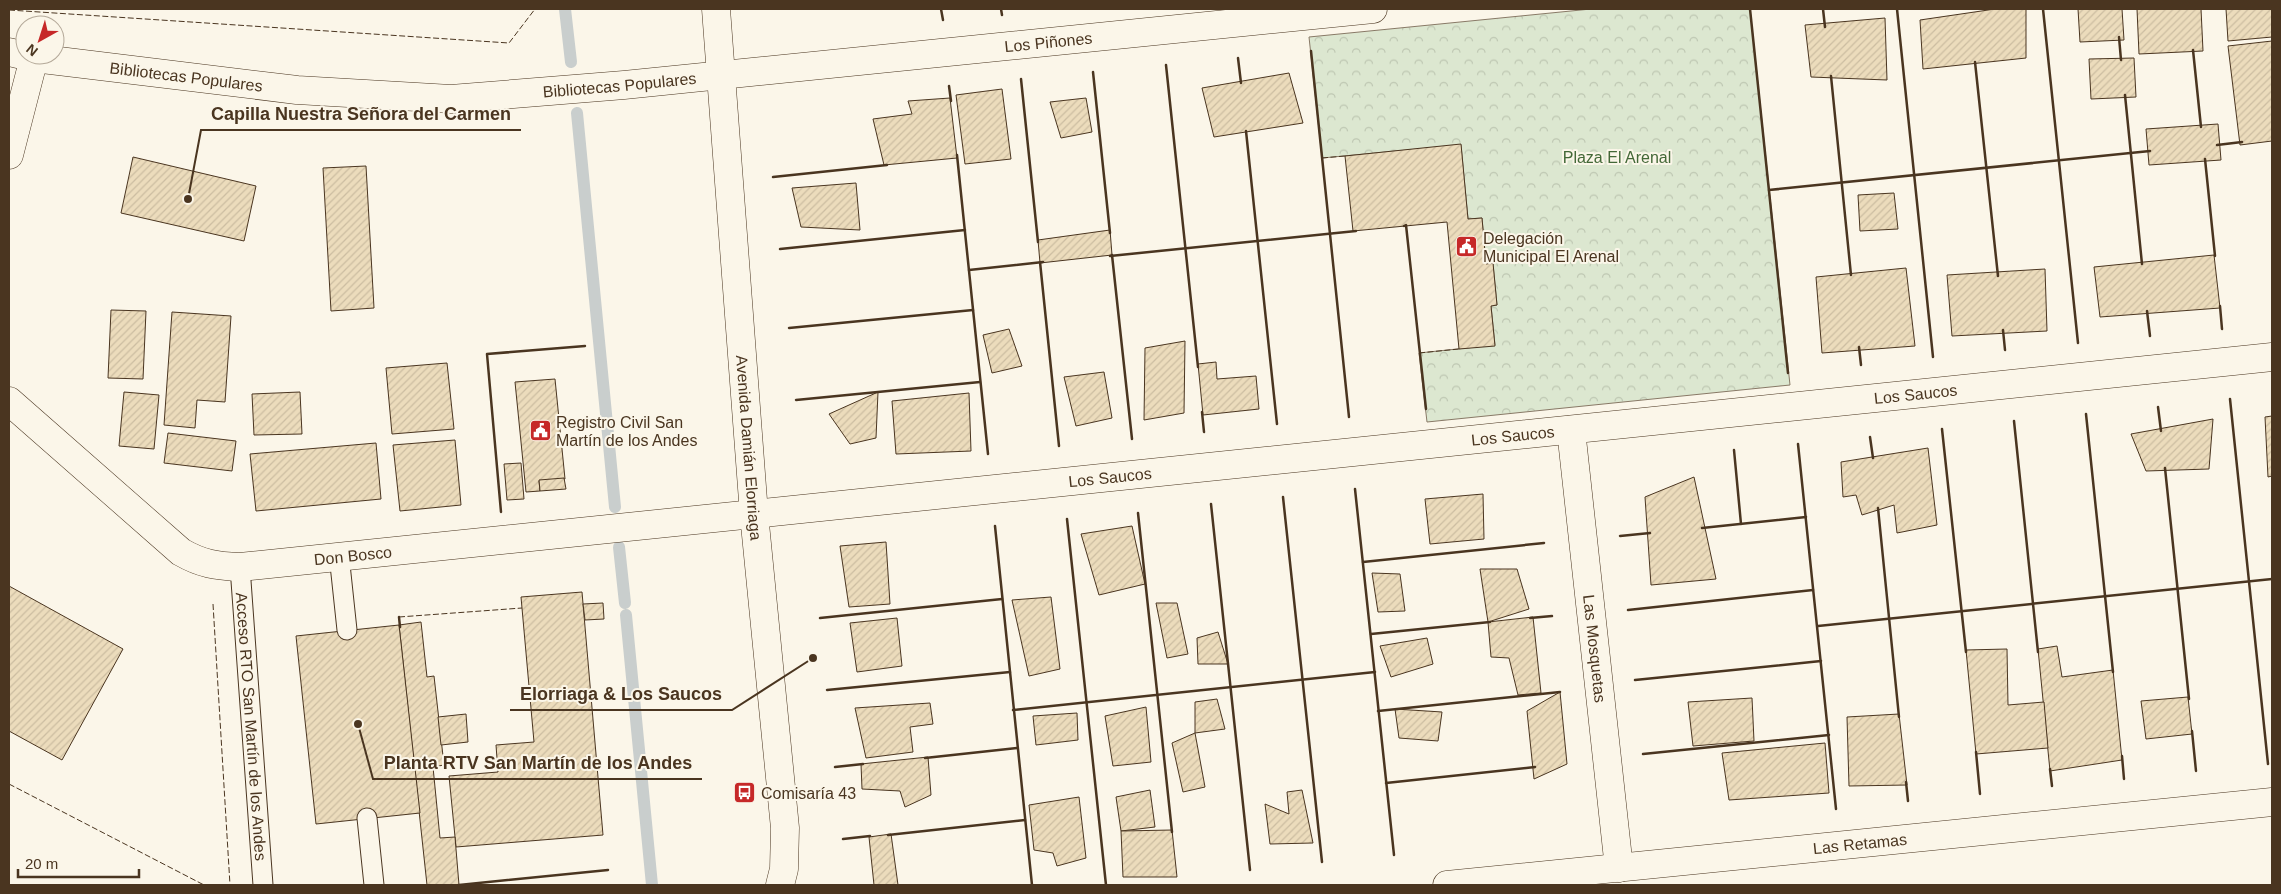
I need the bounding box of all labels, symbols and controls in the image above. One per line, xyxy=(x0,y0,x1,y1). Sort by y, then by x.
north arrow xyxy=(15,15,65,65)
street label: Los Piñones xyxy=(1004,30,1093,55)
text: N xyxy=(23,41,41,60)
street label: Bibliotecas Populares xyxy=(109,59,264,95)
street label: Bibliotecas Populares xyxy=(542,70,697,101)
callout: Capilla Nuestra Señora del Carmen xyxy=(201,97,521,130)
text: Capilla Nuestra Señora del Carmen xyxy=(211,104,511,124)
park label: Plaza El Arenal xyxy=(1563,149,1671,166)
place label: Delegación Municipal El Arenal xyxy=(1483,230,1619,265)
public building icon: Delegación Municipal El Arenal xyxy=(1455,235,1479,259)
street label: Avenida Damián Elorriaga xyxy=(733,355,765,541)
street label: Los Saucos xyxy=(1873,382,1958,407)
place label: Registro Civil San Martín de los Andes xyxy=(556,414,697,449)
public building icon: Registro Civil San Martín de los Andes xyxy=(528,419,552,443)
street label: Los Saucos xyxy=(1470,423,1555,449)
street label: Los Saucos xyxy=(1067,465,1152,490)
street label: Don Bosco xyxy=(313,543,393,568)
street label: Acceso RTO San Martín de los Andes xyxy=(233,592,269,861)
street label: Las Mosquetas xyxy=(1580,594,1609,704)
callout: Elorriaga & Los Saucos xyxy=(510,677,732,710)
text: Elorriaga & Los Saucos xyxy=(520,684,722,704)
callout: Planta RTV San Martín de los Andes xyxy=(373,746,702,779)
text: Planta RTV San Martín de los Andes xyxy=(384,753,692,773)
bus stop icon: Comisaría 43 xyxy=(733,781,757,805)
place label: Comisaría 43 xyxy=(761,785,856,802)
street label: Las Retamas xyxy=(1812,831,1908,857)
scale bar xyxy=(18,846,139,878)
text: 20 m xyxy=(25,855,58,872)

